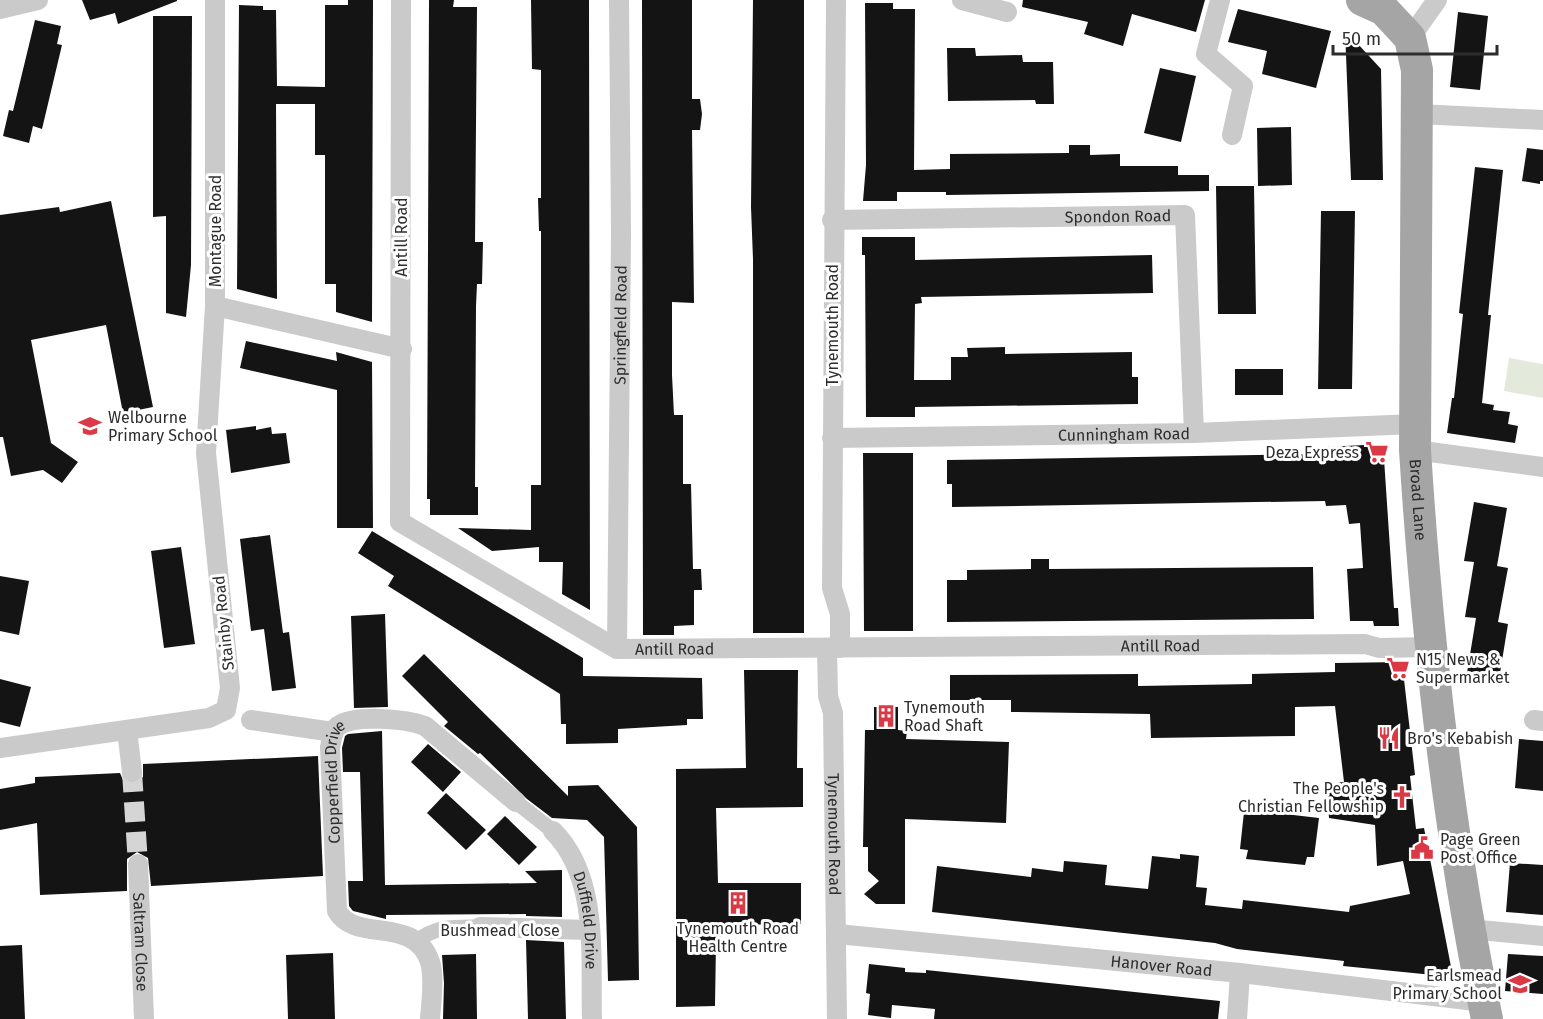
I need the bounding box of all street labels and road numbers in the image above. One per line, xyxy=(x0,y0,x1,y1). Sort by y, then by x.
street label: Montague Road xyxy=(206,175,225,287)
street label: Antill Road xyxy=(392,197,411,277)
street label: Spondon Road xyxy=(1065,206,1171,227)
street label: Tynemouth Road xyxy=(823,264,842,386)
street label: Springfield Road xyxy=(611,265,631,385)
street label: Cunningham Road xyxy=(1058,424,1190,445)
street label: Broad Lane xyxy=(1406,458,1430,541)
street label: Stainby Road xyxy=(209,574,238,671)
street label: Antill Road xyxy=(1121,636,1200,656)
street label: Antill Road xyxy=(635,639,714,659)
street label: Copperfield Drive xyxy=(321,715,348,844)
street label: Tynemouth Road xyxy=(824,773,844,896)
street label: Duffield Drive xyxy=(569,869,601,969)
street label: Saltram Close xyxy=(129,892,152,992)
street label: Bushmead Close xyxy=(440,921,560,940)
street label: Hanover Road xyxy=(1110,952,1213,980)

